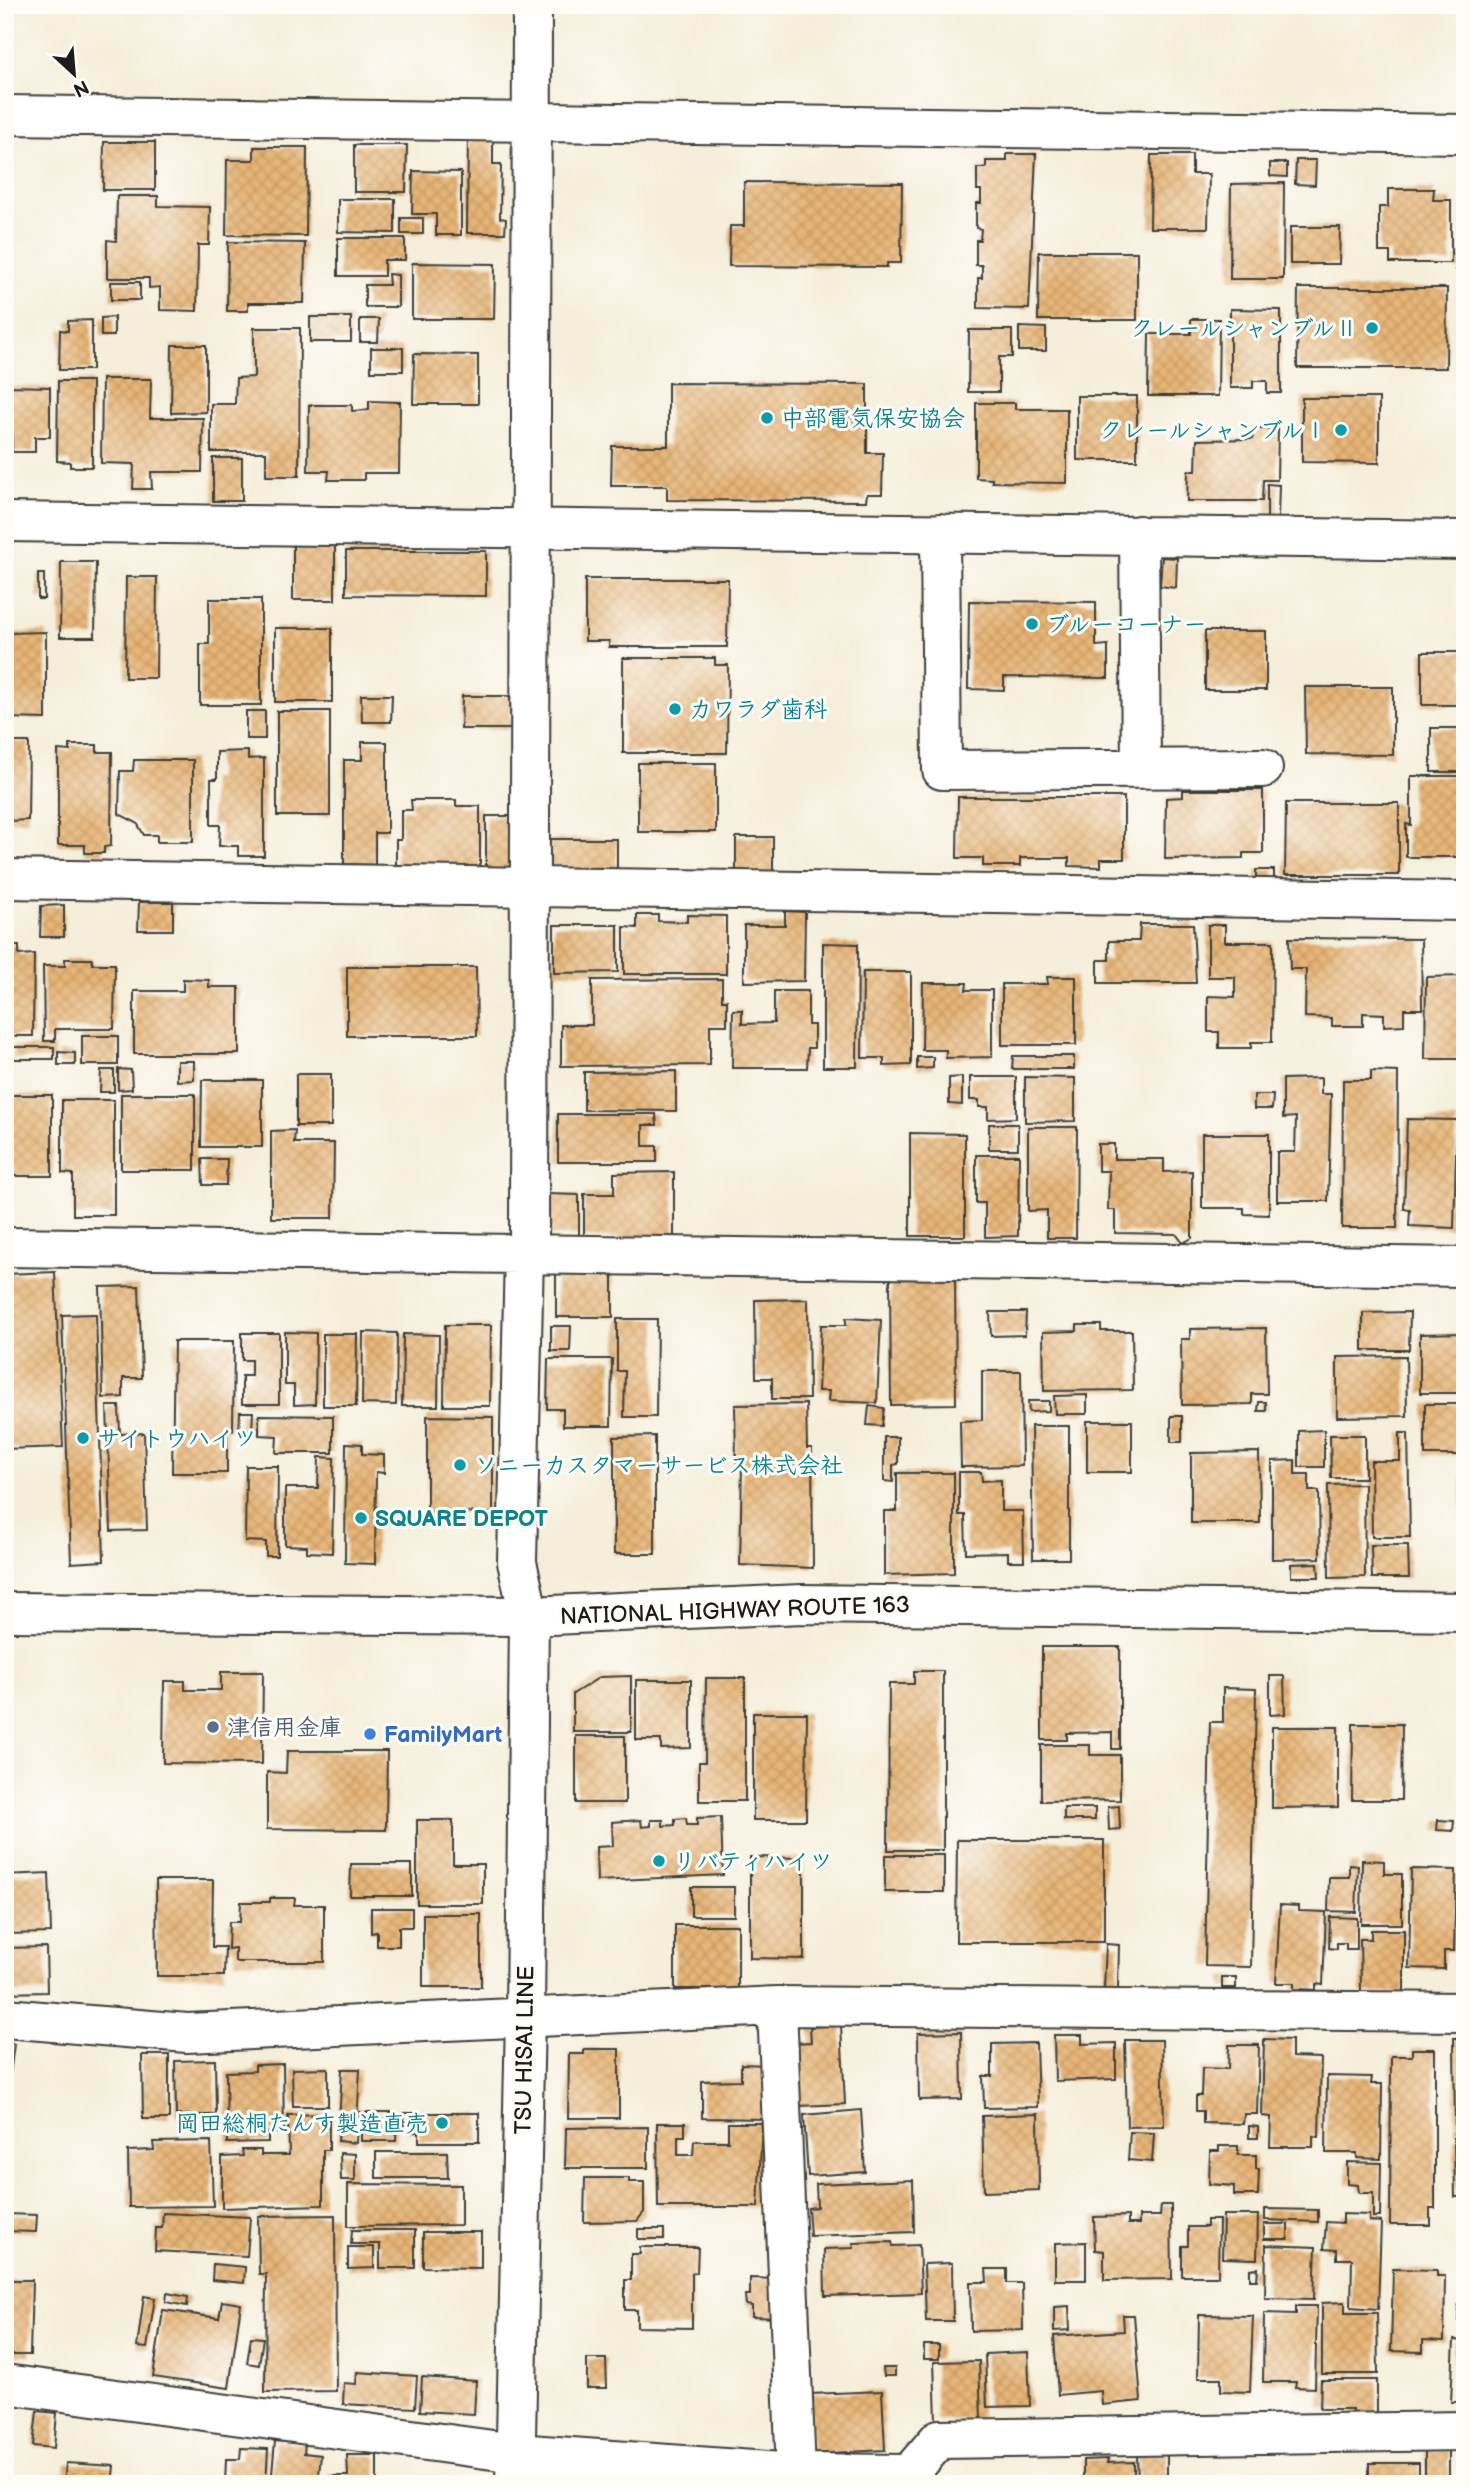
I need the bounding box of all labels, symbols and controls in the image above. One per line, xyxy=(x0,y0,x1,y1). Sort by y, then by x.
north arrow xyxy=(38,38,108,108)
text: N xyxy=(69,74,92,101)
place label: クレールシャンブルⅡ xyxy=(1130,315,1358,343)
marker: クレールシャンブルⅡ xyxy=(1364,320,1380,336)
place label: 中部電気保安協会 xyxy=(781,405,965,433)
marker: 中部電気保安協会 xyxy=(759,410,775,426)
place label: クレールシャンブルⅠ xyxy=(1099,417,1327,445)
marker: クレールシャンブルⅠ xyxy=(1333,422,1349,438)
place label: ブルーコーナー xyxy=(1046,611,1207,639)
marker: ブルーコーナー xyxy=(1024,616,1040,632)
place label: カワラダ歯科 xyxy=(689,696,827,724)
marker: カワラダ歯科 xyxy=(667,701,683,717)
place label: サイトウハイツ xyxy=(97,1425,257,1453)
marker: サイトウハイツ xyxy=(75,1430,91,1446)
place label: ソニーカスタマーサービス株式会社 xyxy=(474,1452,843,1480)
marker: ソニーカスタマーサービス株式会社 xyxy=(452,1457,468,1473)
place label: SQUARE DEPOT xyxy=(375,1505,548,1533)
marker: SQUARE DEPOT xyxy=(353,1510,369,1526)
street label: NATIONAL HIGHWAY ROUTE 163 xyxy=(560,1591,910,1631)
place label: 津信用金庫 xyxy=(227,1714,342,1742)
marker: 津信用金庫 xyxy=(205,1719,221,1735)
place label: FamilyMart xyxy=(384,1721,503,1749)
marker: FamilyMart xyxy=(362,1726,378,1742)
place label: リバティハイツ xyxy=(673,1848,833,1876)
marker: リバティハイツ xyxy=(651,1853,667,1869)
street label: TSU HISAI LINE xyxy=(510,1965,540,2135)
place label: 岡田総桐たんす製造直売 xyxy=(176,2110,428,2138)
marker: 岡田総桐たんす製造直売 xyxy=(434,2115,450,2131)

